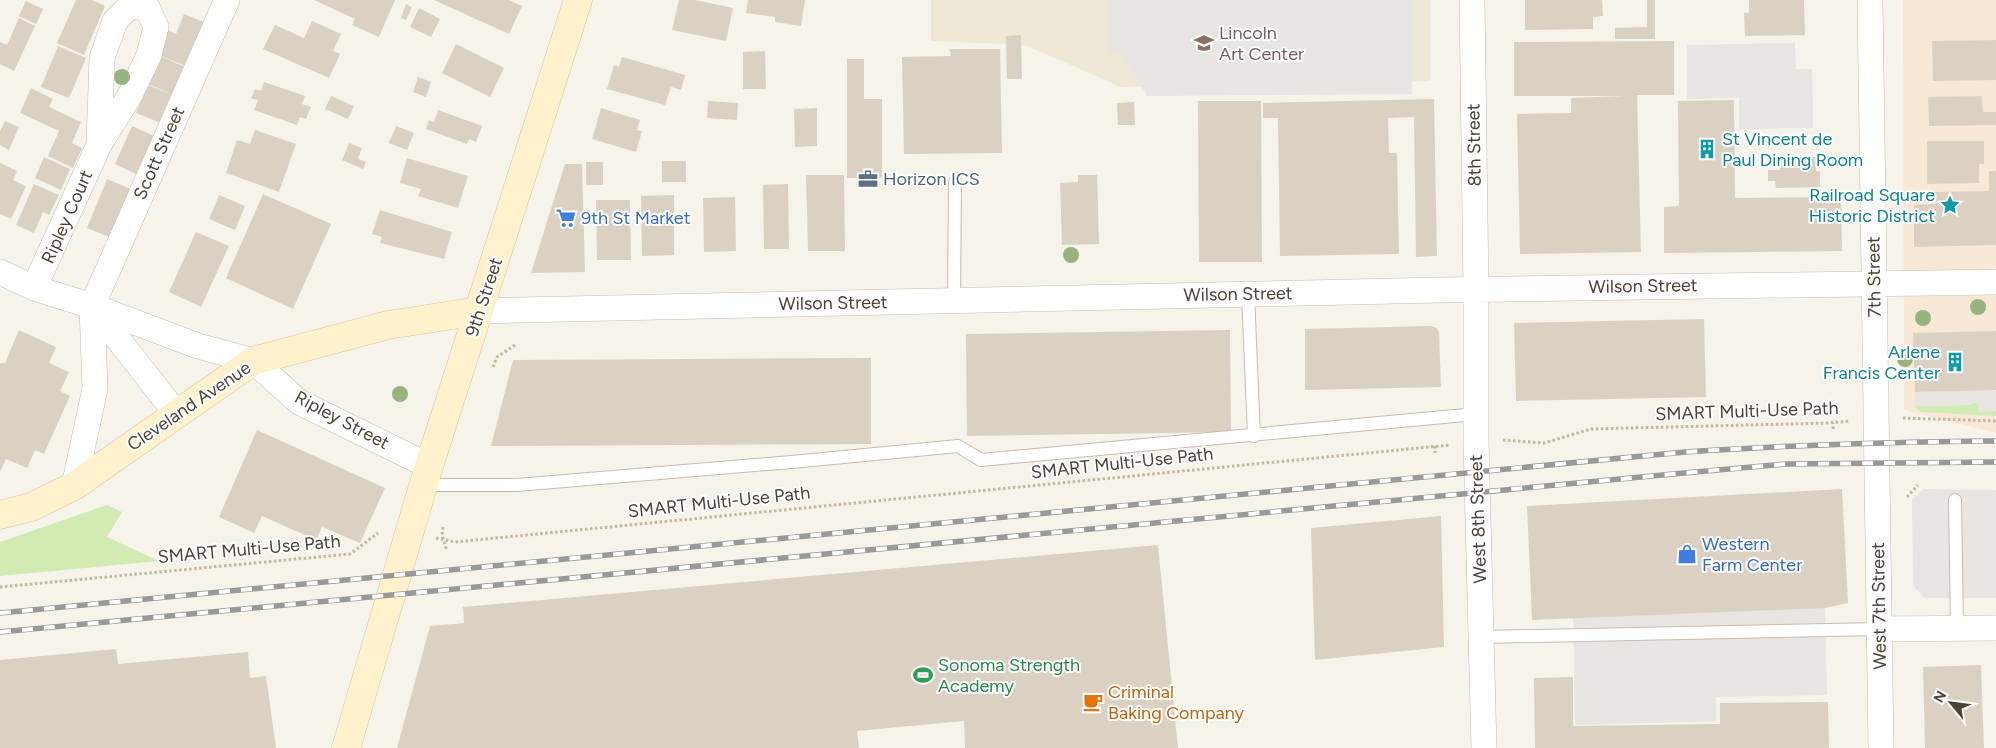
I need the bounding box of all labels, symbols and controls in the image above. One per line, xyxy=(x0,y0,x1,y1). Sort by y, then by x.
place label: Lincoln Art Center xyxy=(1219,22,1304,65)
school or university icon: Lincoln Art Center xyxy=(1193,32,1215,54)
street label: Scott Street xyxy=(129,103,189,203)
street label: 8th Street xyxy=(1462,103,1486,187)
place label: St Vincent de Paul Dining Room xyxy=(1722,128,1863,171)
building icon: St Vincent de Paul Dining Room xyxy=(1696,138,1718,160)
street label: Ripley Court xyxy=(37,167,97,267)
office icon: Horizon ICS xyxy=(857,168,879,190)
place label: Horizon ICS xyxy=(883,168,980,190)
place label: Railroad Square Historic District xyxy=(1809,184,1935,227)
place icon: Railroad Square Historic District xyxy=(1939,194,1961,216)
supermarket icon: 9th St Market xyxy=(555,207,577,229)
place label: 9th St Market xyxy=(581,207,691,229)
street label: 7th Street xyxy=(1862,236,1886,318)
street label: 9th Street xyxy=(461,254,507,339)
street label: Wilson Street xyxy=(1588,274,1698,298)
street label: Wilson Street xyxy=(1183,282,1293,306)
street label: Wilson Street xyxy=(778,291,888,315)
place label: Arlene Francis Center xyxy=(1823,341,1940,384)
building icon: Arlene Francis Center xyxy=(1944,351,1966,373)
street label: Cleveland Avenue xyxy=(123,356,255,456)
street label: Ripley Street xyxy=(291,386,393,454)
street label: SMART Multi-Use Path xyxy=(1655,397,1839,425)
street label: SMART Multi-Use Path xyxy=(1030,442,1214,484)
street label: West 8th Street xyxy=(1465,454,1491,584)
street label: SMART Multi-Use Path xyxy=(627,481,811,523)
street label: SMART Multi-Use Path xyxy=(157,530,341,568)
place label: Western Farm Center xyxy=(1702,533,1802,576)
street label: West 7th Street xyxy=(1867,542,1891,670)
shop icon: Western Farm Center xyxy=(1676,543,1698,565)
place label: Sonoma Strength Academy xyxy=(938,654,1080,697)
sports icon: Sonoma Strength Academy xyxy=(912,664,934,686)
north arrow xyxy=(1926,678,1976,728)
place label: Criminal Baking Company xyxy=(1108,681,1245,724)
text: N xyxy=(1930,688,1950,706)
cafe icon: Criminal Baking Company xyxy=(1082,691,1104,713)

